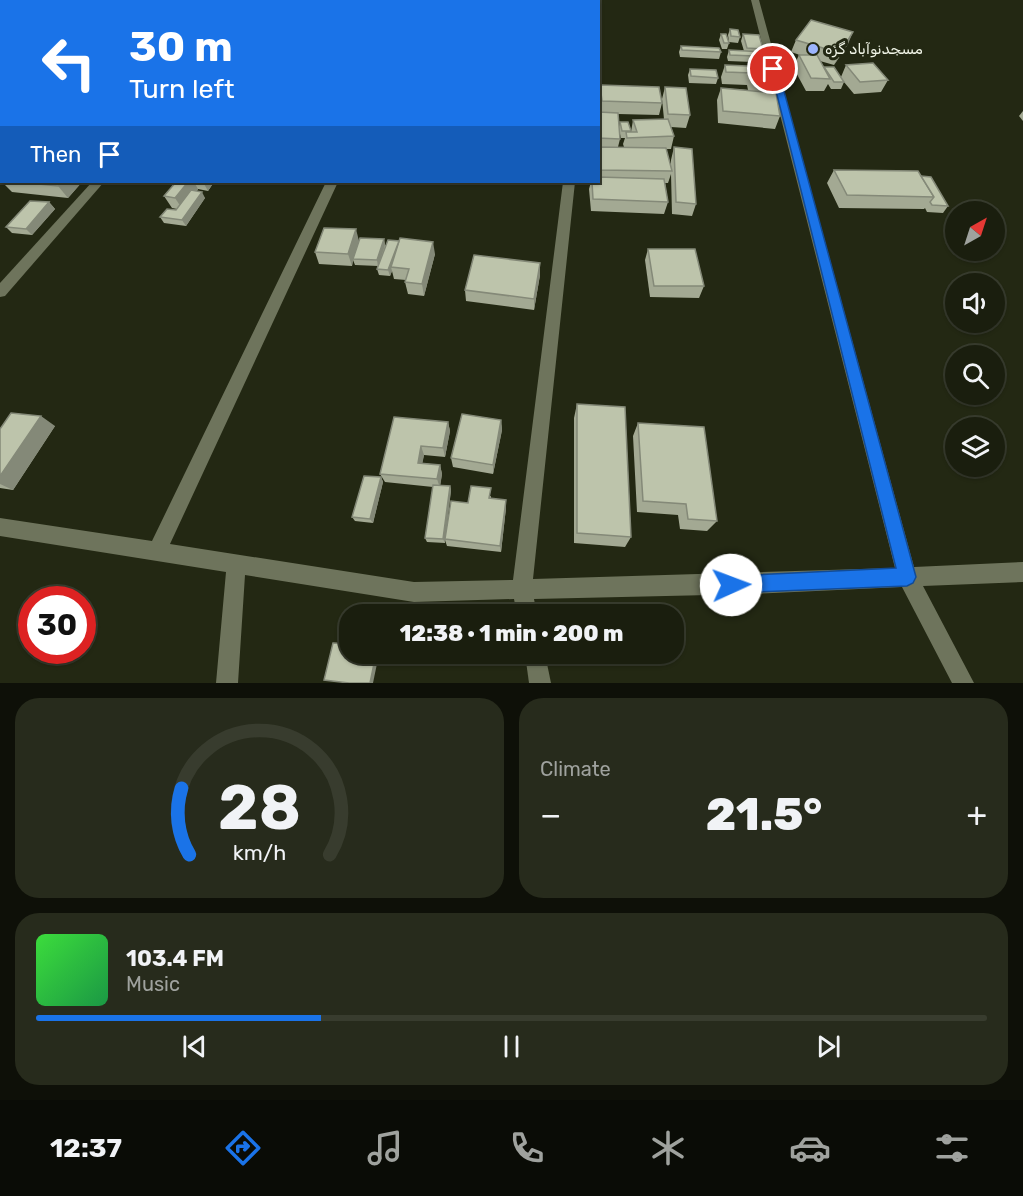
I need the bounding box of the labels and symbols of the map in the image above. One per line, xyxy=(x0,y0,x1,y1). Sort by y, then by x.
place label: مسجدنوآباد گزه xyxy=(825,40,923,58)
marker: مسجدنوآباد گزه xyxy=(806,42,820,56)
pin xyxy=(747,43,798,94)
north arrow xyxy=(945,201,1005,261)
position arrow xyxy=(699,553,763,617)
speed limit sign: 30 xyxy=(18,586,96,664)

